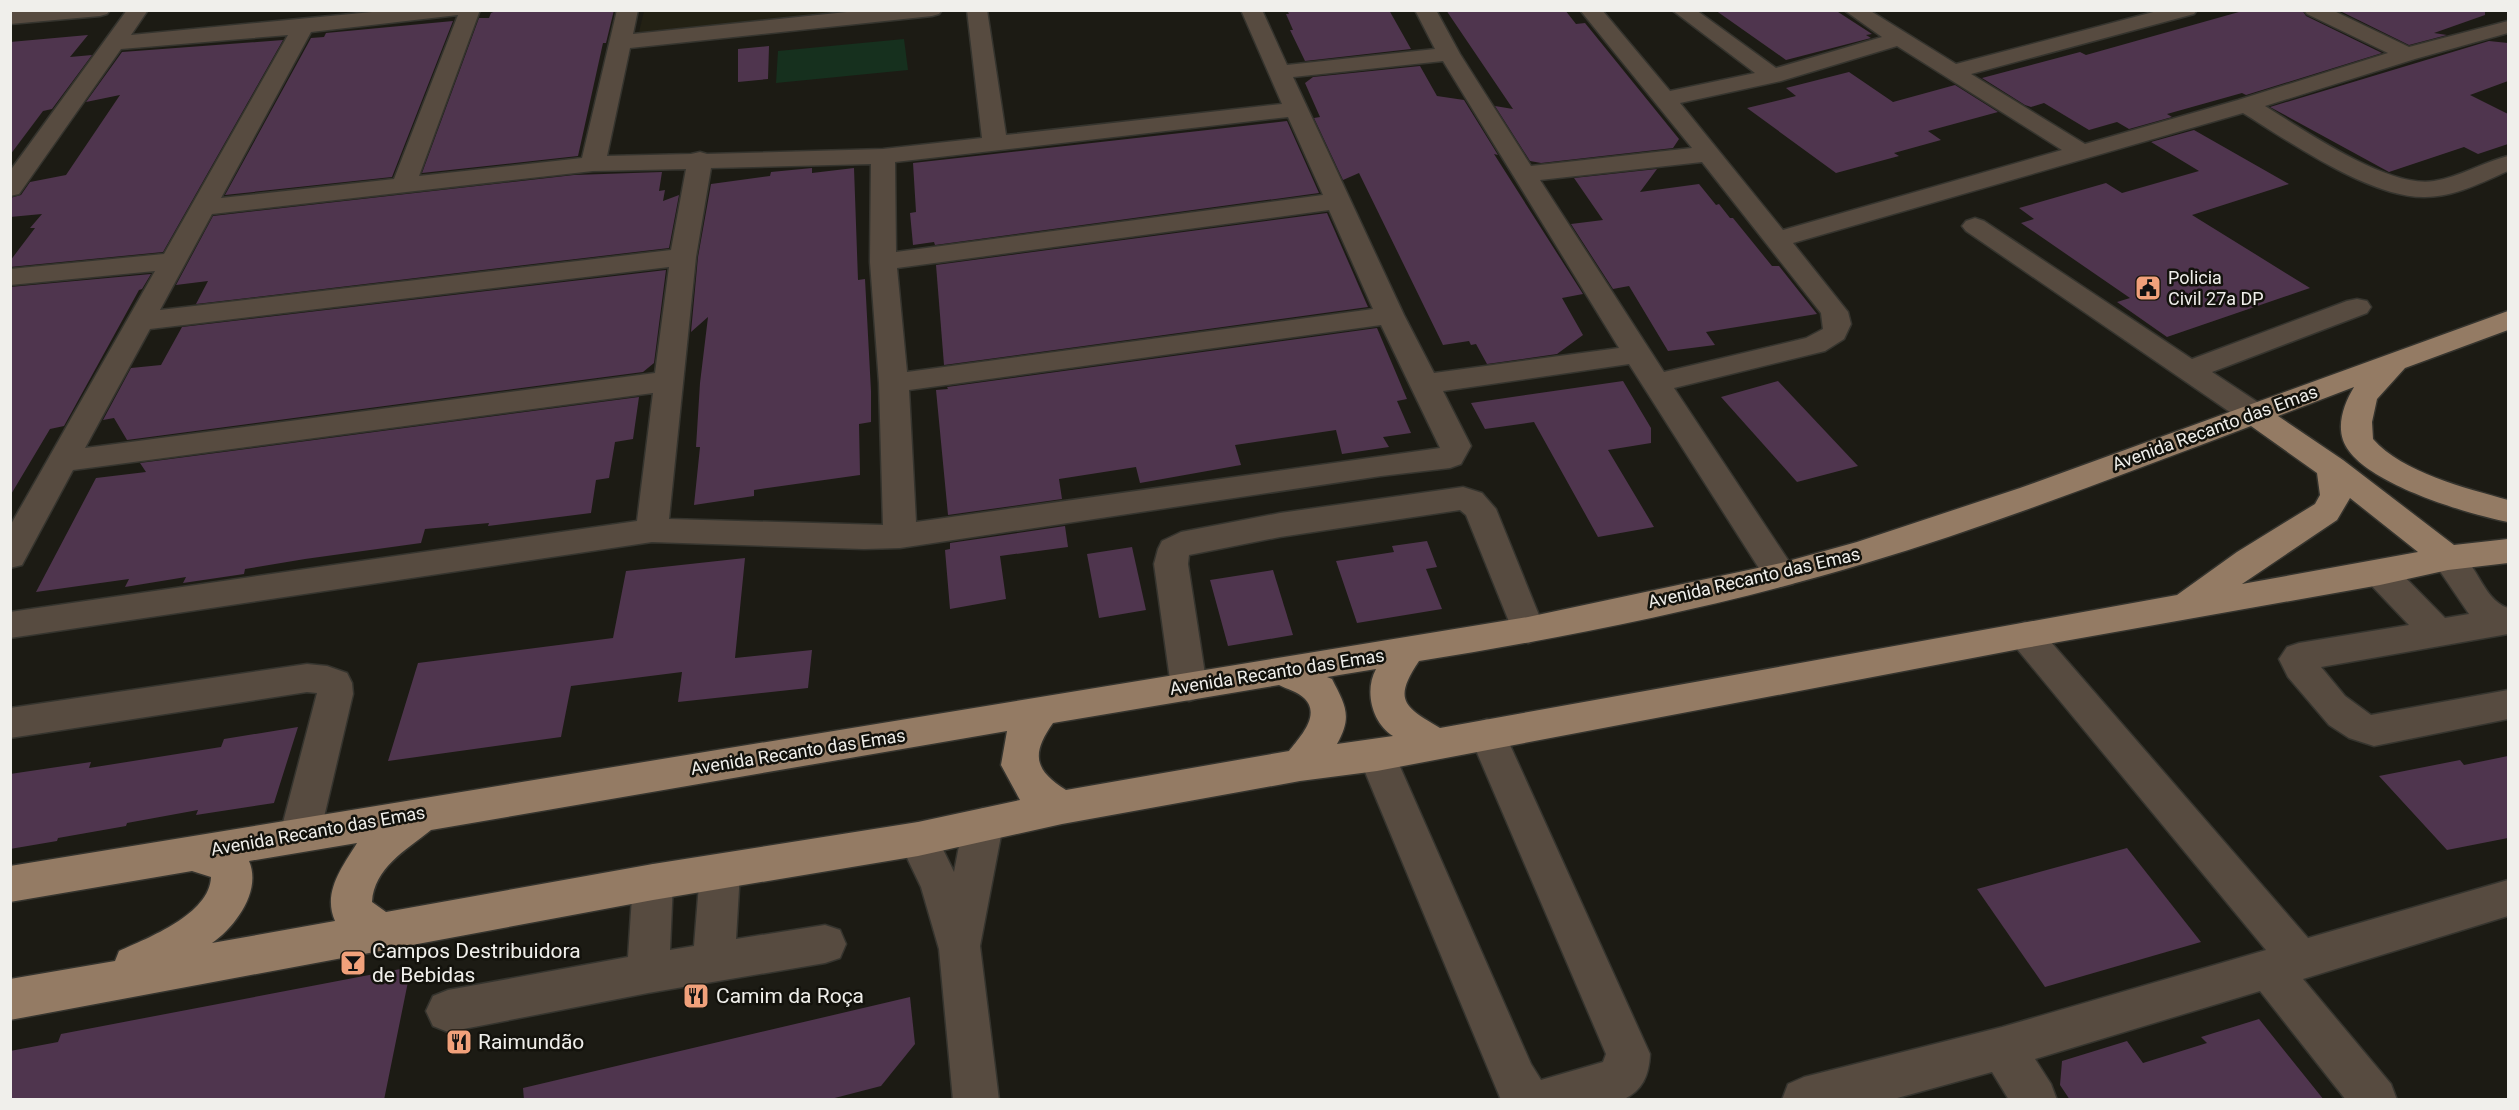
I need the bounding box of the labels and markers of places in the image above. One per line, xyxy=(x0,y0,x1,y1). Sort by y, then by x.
place label: Policia Civil 27a DP xyxy=(2168,267,2264,309)
public building icon: Policia Civil 27a DP xyxy=(2133,273,2163,303)
place label: Campos Destribuidora de Bebidas xyxy=(372,939,581,987)
bar icon: Campos Destribuidora de Bebidas xyxy=(338,948,368,978)
restaurant icon: Camim da Roça xyxy=(681,981,711,1011)
place label: Camim da Roça xyxy=(716,984,864,1008)
restaurant icon: Raimundão xyxy=(444,1027,474,1057)
place label: Raimundão xyxy=(478,1030,584,1054)

